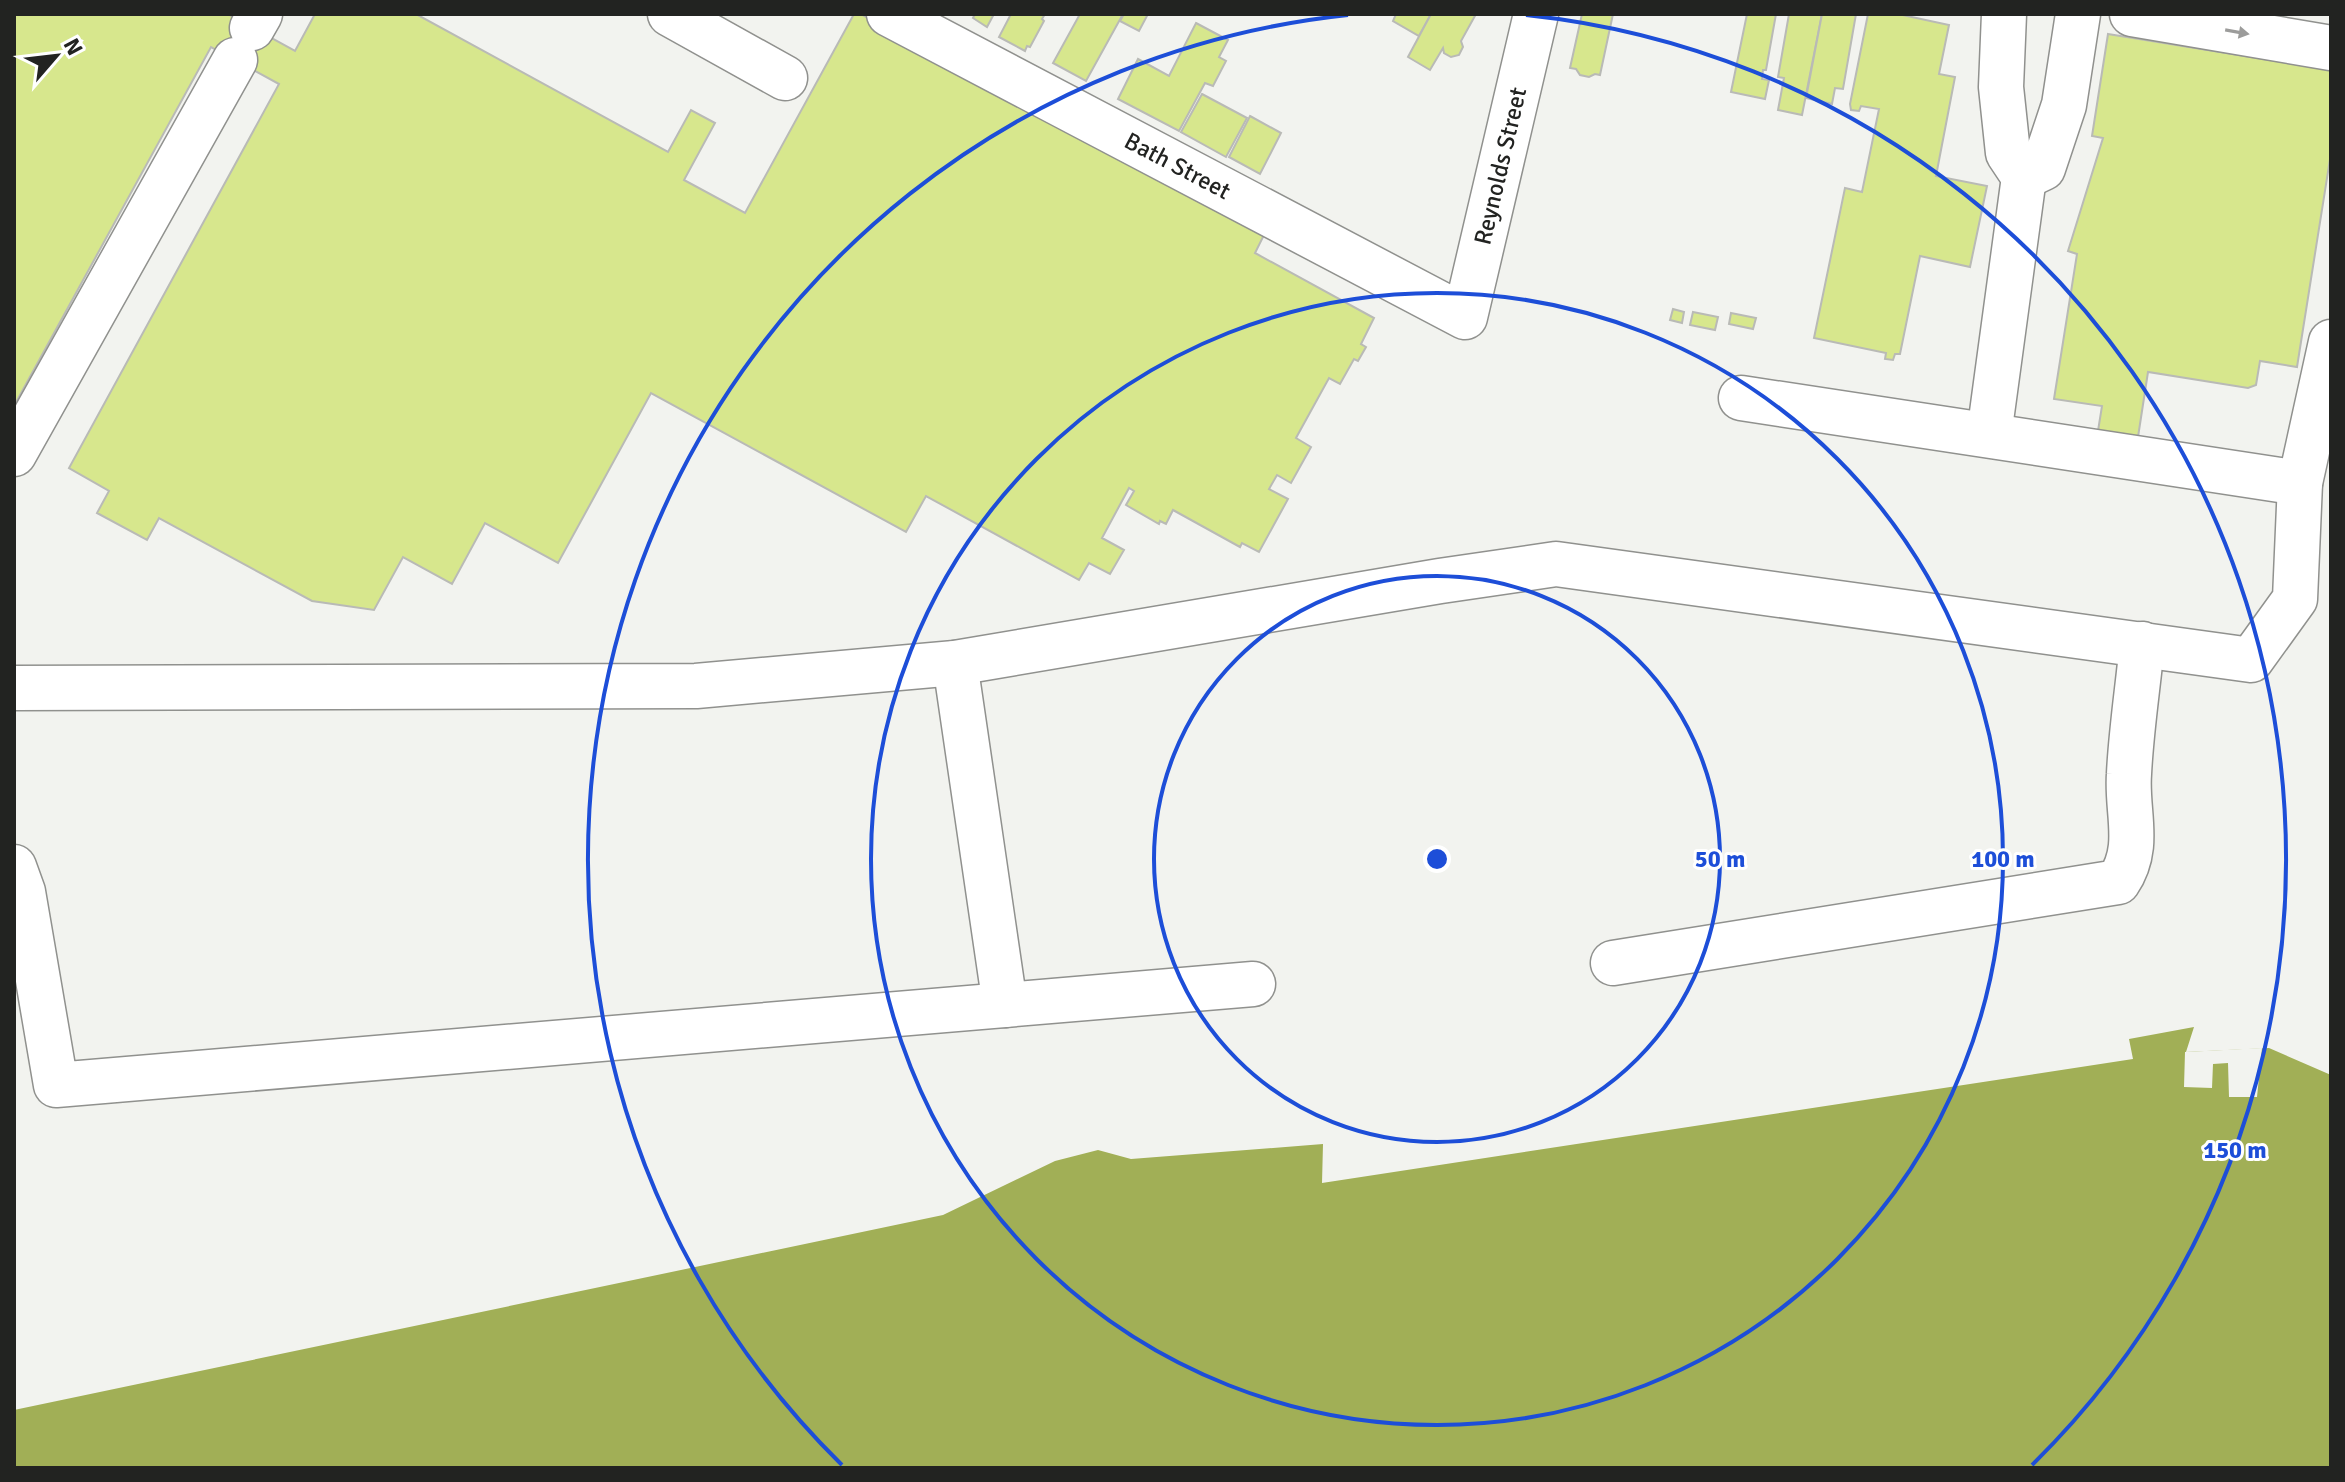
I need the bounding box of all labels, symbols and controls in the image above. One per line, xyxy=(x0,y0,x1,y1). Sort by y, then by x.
north arrow xyxy=(16,16,96,96)
one-way arrow xyxy=(2225,27,2250,39)
text: N xyxy=(58,34,89,60)
street label: Reynolds Street xyxy=(1467,84,1533,248)
street label: Bath Street xyxy=(1119,126,1236,206)
text: 50 m xyxy=(1695,844,1745,874)
text: 100 m xyxy=(1971,844,2035,874)
centre of rings xyxy=(1423,845,1451,873)
text: 150 m xyxy=(2203,1135,2267,1165)

